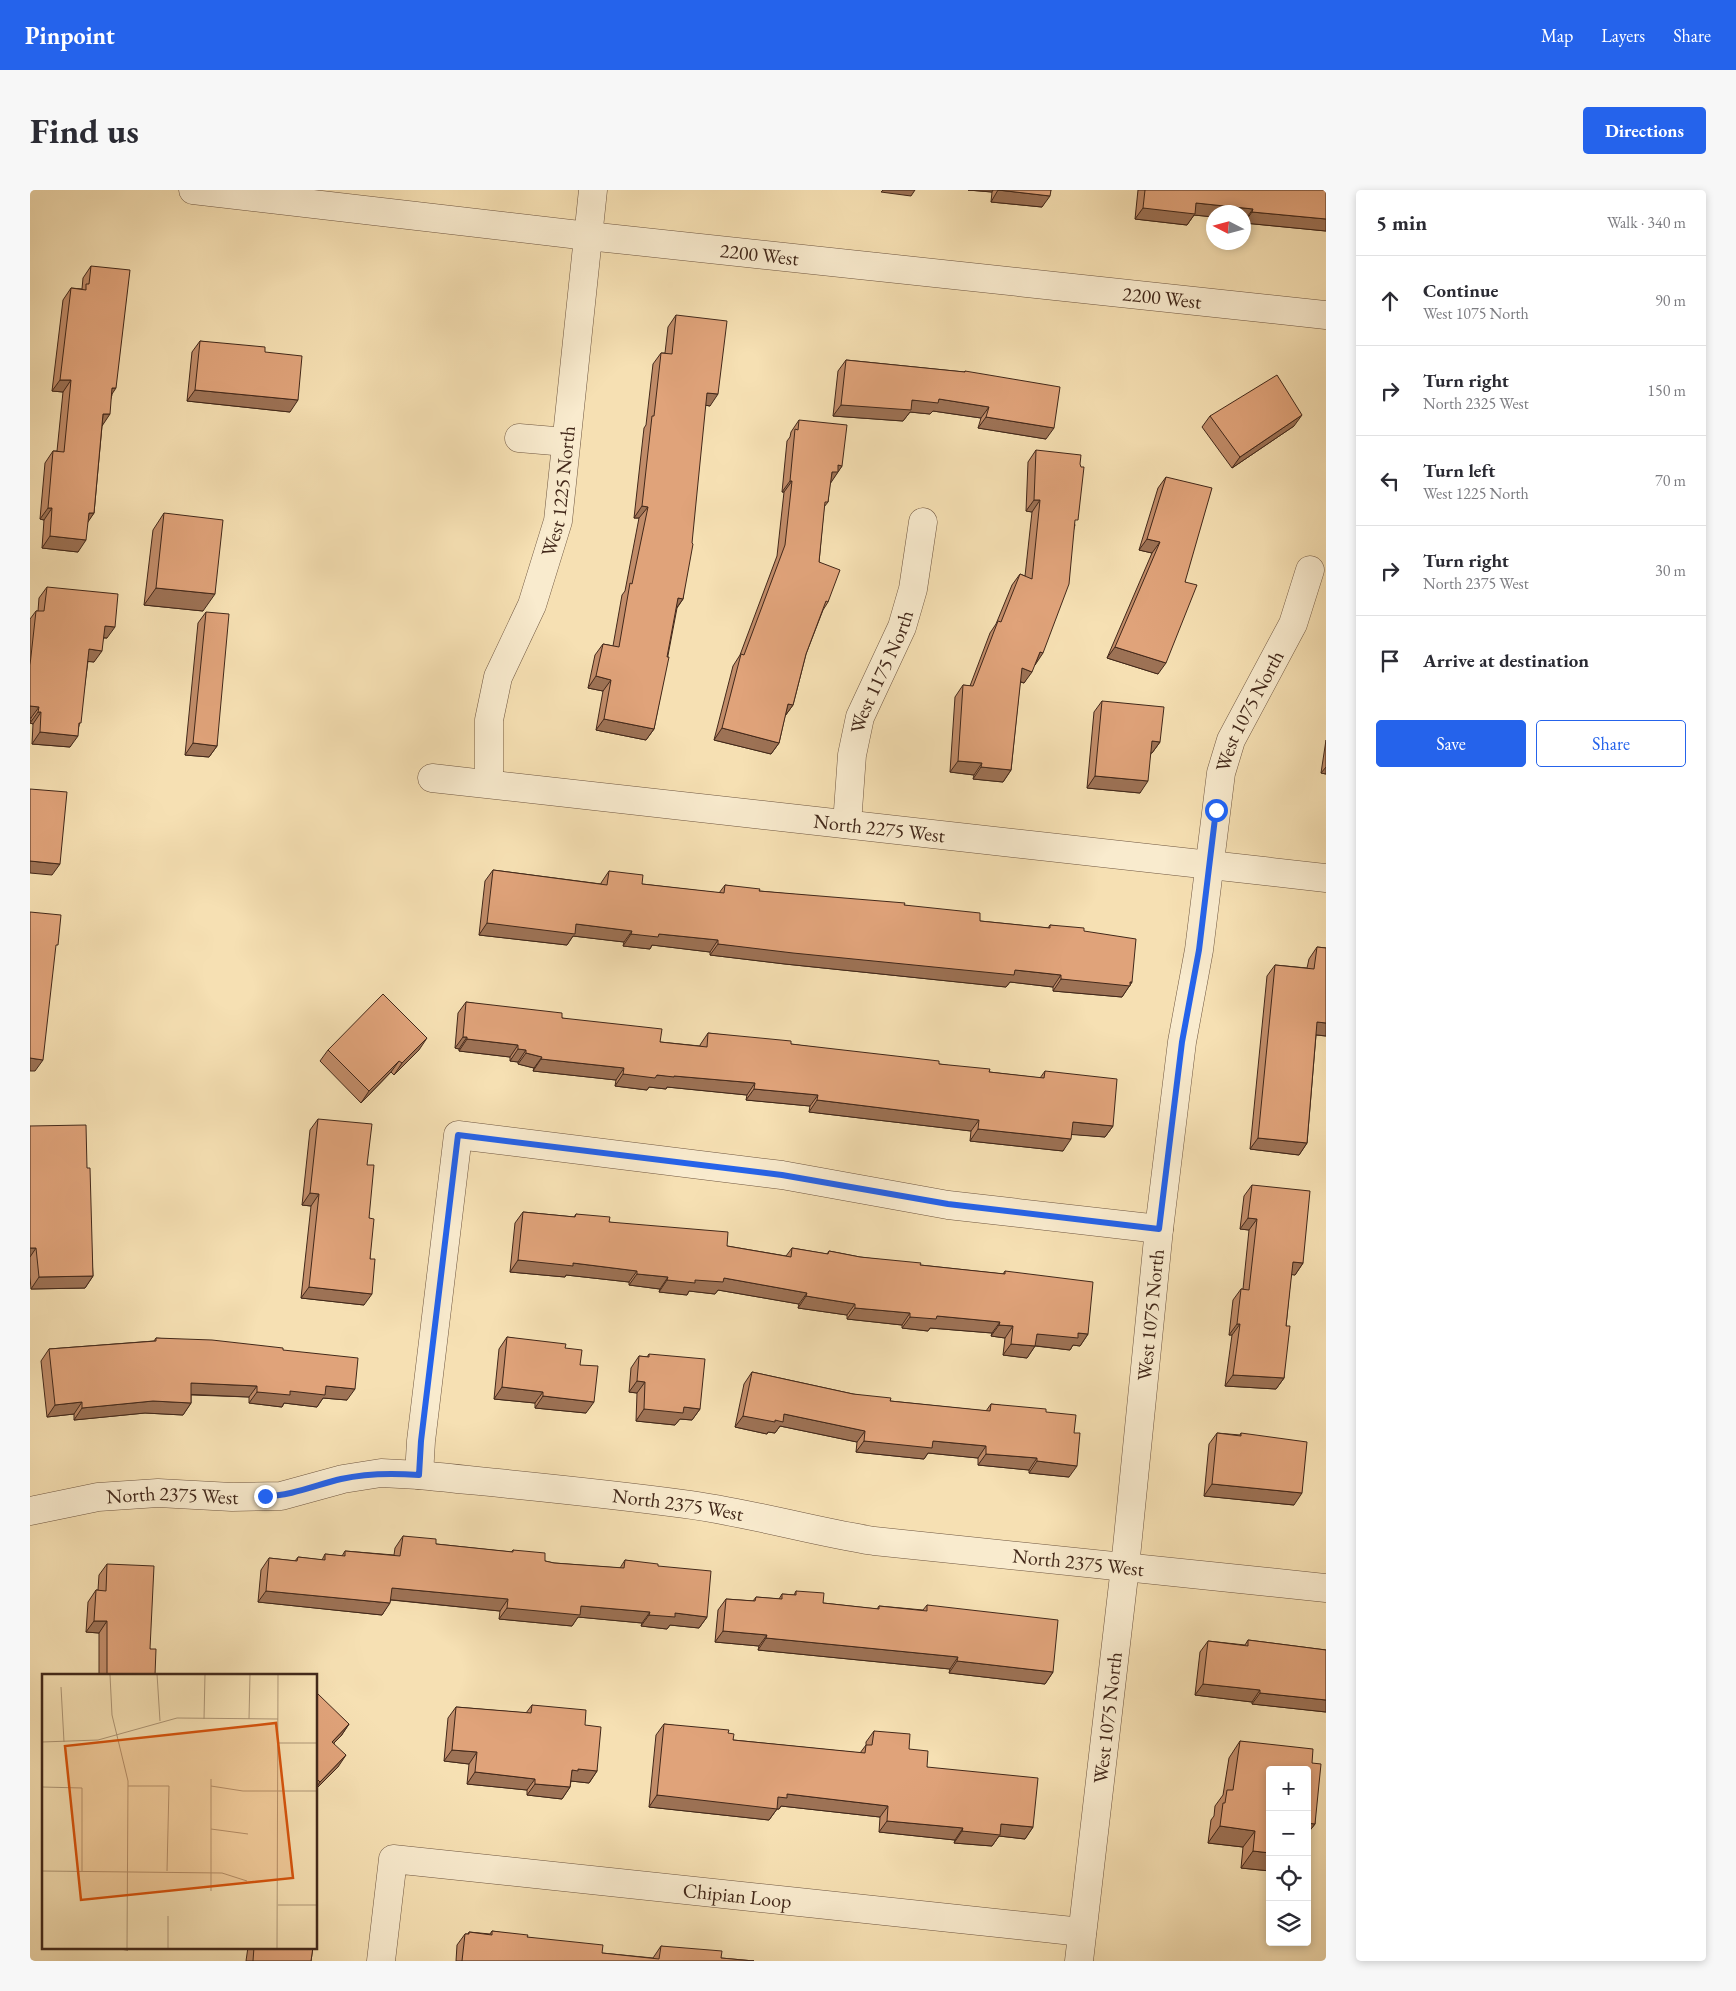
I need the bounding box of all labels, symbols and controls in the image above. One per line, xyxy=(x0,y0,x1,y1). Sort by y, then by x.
text: Pinpoint xyxy=(25,20,115,51)
text: Map xyxy=(1541,24,1573,47)
text: Layers xyxy=(1601,24,1645,47)
text: Share xyxy=(1673,24,1711,47)
button: Directions xyxy=(1583,107,1706,154)
text: Find us xyxy=(30,108,139,153)
north arrow xyxy=(1206,205,1251,250)
text: 5 min xyxy=(1376,209,1427,236)
text: Walk · 340 m xyxy=(1607,212,1686,233)
street label: 2200 West xyxy=(719,237,801,272)
text: Continue xyxy=(1423,278,1498,303)
street label: 2200 West xyxy=(1121,280,1204,315)
icon: ahead xyxy=(1376,287,1404,315)
text: 90 m xyxy=(1655,290,1686,311)
text: West 1075 North xyxy=(1423,303,1529,324)
text: Turn right xyxy=(1423,368,1509,393)
icon: right xyxy=(1376,377,1404,405)
text: 150 m xyxy=(1647,380,1686,401)
text: North 2325 West xyxy=(1423,393,1529,414)
street label: West 1225 North xyxy=(535,424,581,560)
text: Turn left xyxy=(1423,458,1495,483)
icon: left xyxy=(1376,467,1404,495)
text: 70 m xyxy=(1655,470,1686,491)
text: West 1225 North xyxy=(1423,483,1529,504)
text: Turn right xyxy=(1423,548,1509,573)
icon: right xyxy=(1376,557,1404,585)
text: 30 m xyxy=(1655,560,1686,581)
text: North 2375 West xyxy=(1423,573,1529,594)
street label: West 1175 North xyxy=(844,607,919,736)
street label: West 1075 North xyxy=(1209,646,1290,775)
icon: arrive xyxy=(1376,647,1404,675)
text: Arrive at destination xyxy=(1423,648,1589,673)
button: Save xyxy=(1376,720,1526,767)
button: Share xyxy=(1536,720,1686,767)
route start xyxy=(1205,799,1228,822)
street label: North 2275 West xyxy=(812,808,947,848)
street label: West 1075 North xyxy=(1131,1248,1170,1382)
street label: North 2375 West xyxy=(106,1480,239,1510)
street label: North 2375 West xyxy=(611,1482,747,1527)
route end xyxy=(254,1485,277,1508)
street label: North 2375 West xyxy=(1011,1542,1146,1582)
street label: West 1075 North xyxy=(1087,1650,1128,1785)
inset map xyxy=(42,1674,318,1948)
map controls xyxy=(1266,1766,1311,1946)
button: + xyxy=(1266,1766,1311,1811)
button: − xyxy=(1266,1811,1311,1856)
button: locate xyxy=(1266,1856,1311,1901)
street label: Chipian Loop xyxy=(682,1877,793,1914)
button: layers xyxy=(1266,1901,1311,1946)

